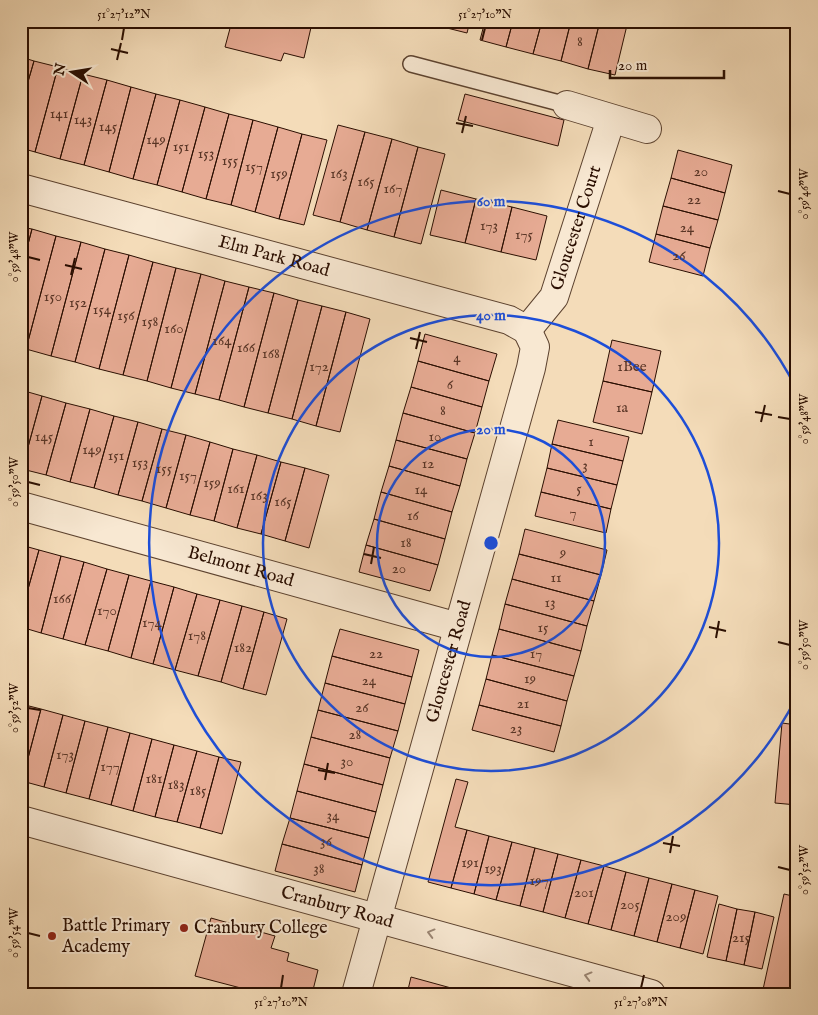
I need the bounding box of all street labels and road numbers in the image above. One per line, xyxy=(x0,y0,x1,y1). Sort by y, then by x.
street label: Gloucester Court xyxy=(545,163,607,294)
street label: Elm Park Road xyxy=(216,230,332,283)
street label: Belmont Road xyxy=(185,541,297,593)
street label: Gloucester Road xyxy=(421,598,477,726)
street label: Cranbury Road xyxy=(278,881,396,934)

